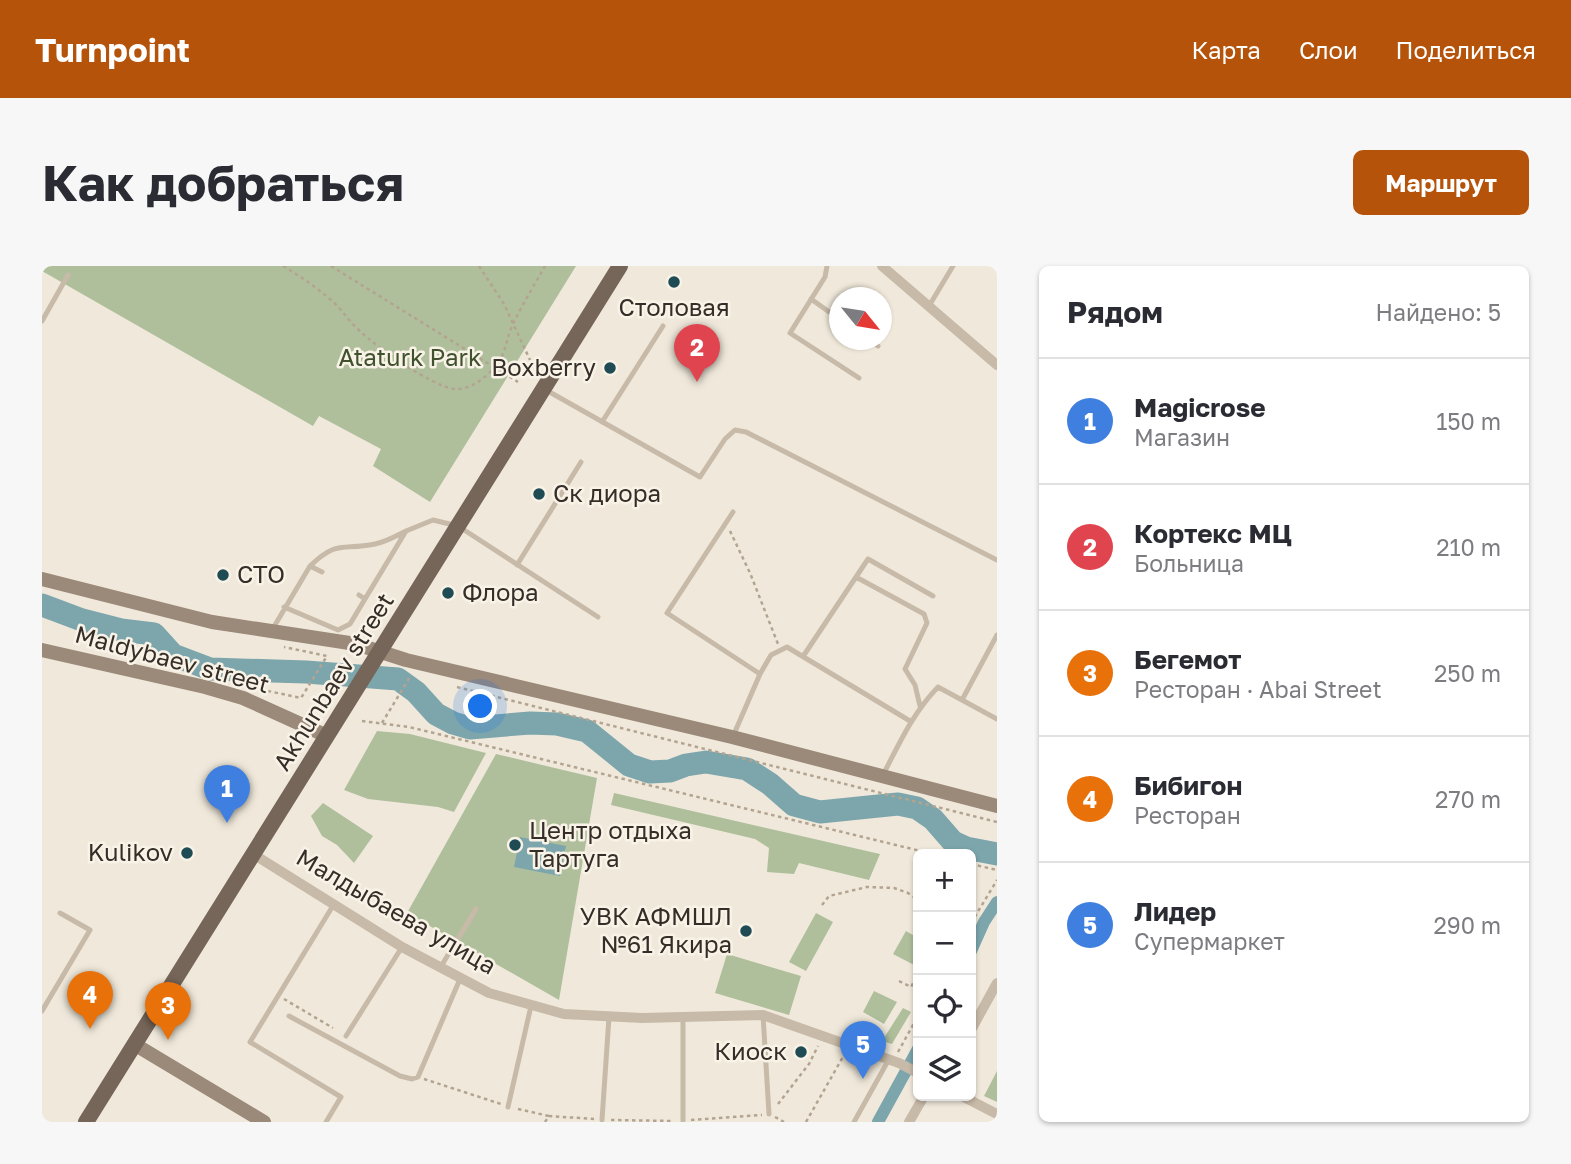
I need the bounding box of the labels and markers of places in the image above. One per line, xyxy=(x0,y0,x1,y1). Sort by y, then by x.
marker: Столовая xyxy=(666,274,682,290)
place label: Столовая xyxy=(618,292,730,321)
pin: 2 xyxy=(674,324,720,382)
place label: Boxberry xyxy=(491,352,596,381)
marker: Boxberry xyxy=(602,360,618,376)
place label: Ск диора xyxy=(553,478,661,507)
marker: Ск диора xyxy=(531,486,547,502)
place label: CTO xyxy=(237,559,285,588)
marker: CTO xyxy=(215,567,231,583)
place label: Флора xyxy=(462,577,539,606)
marker: Флора xyxy=(440,585,456,601)
pin: 1 xyxy=(204,765,250,823)
place label: Центр отдыха Тартуга xyxy=(529,815,692,872)
place label: Kulikov xyxy=(88,837,173,866)
marker: Центр отдыха Тартуга xyxy=(507,837,523,853)
marker: Kulikov xyxy=(179,845,195,861)
place label: УВК АФМШЛ №61 Якира xyxy=(580,901,732,958)
marker: УВК АФМШЛ №61 Якира xyxy=(738,923,754,939)
pin: 4 xyxy=(67,971,113,1029)
pin: 3 xyxy=(145,982,191,1040)
pin: 5 xyxy=(840,1021,886,1079)
place label: Киоск xyxy=(714,1036,787,1065)
marker: Киоск xyxy=(793,1044,809,1060)

